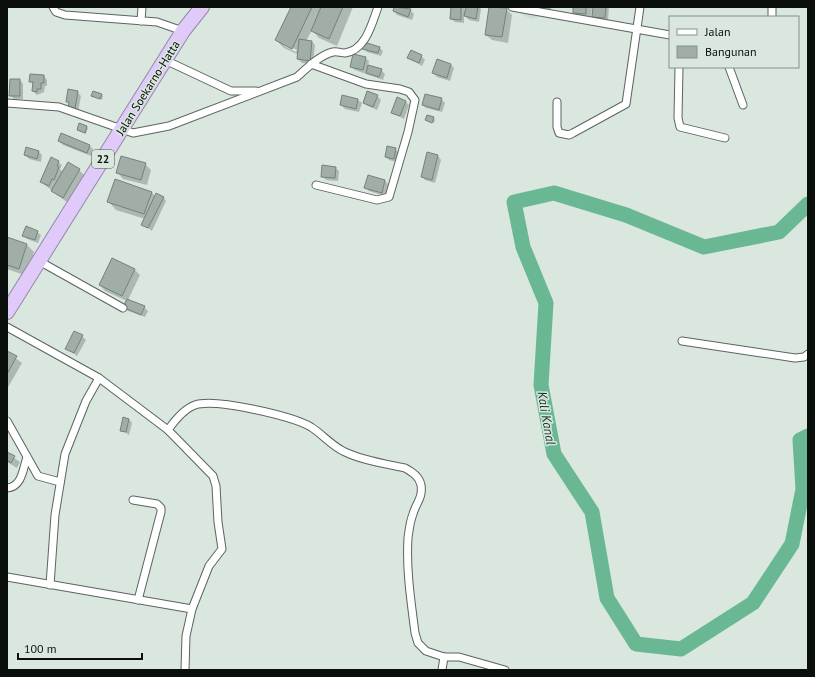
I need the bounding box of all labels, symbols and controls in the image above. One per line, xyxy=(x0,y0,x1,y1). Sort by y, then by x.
legend xyxy=(669,16,799,68)
text: Jalan xyxy=(704,24,730,39)
street label: Jalan Soekarno-Hatta xyxy=(112,38,183,139)
text: Bangunan xyxy=(705,44,757,59)
road number: 22 xyxy=(92,150,114,168)
water label: Kali Kanal xyxy=(533,390,560,447)
scale bar xyxy=(18,635,142,661)
text: 100 m xyxy=(24,641,57,656)

